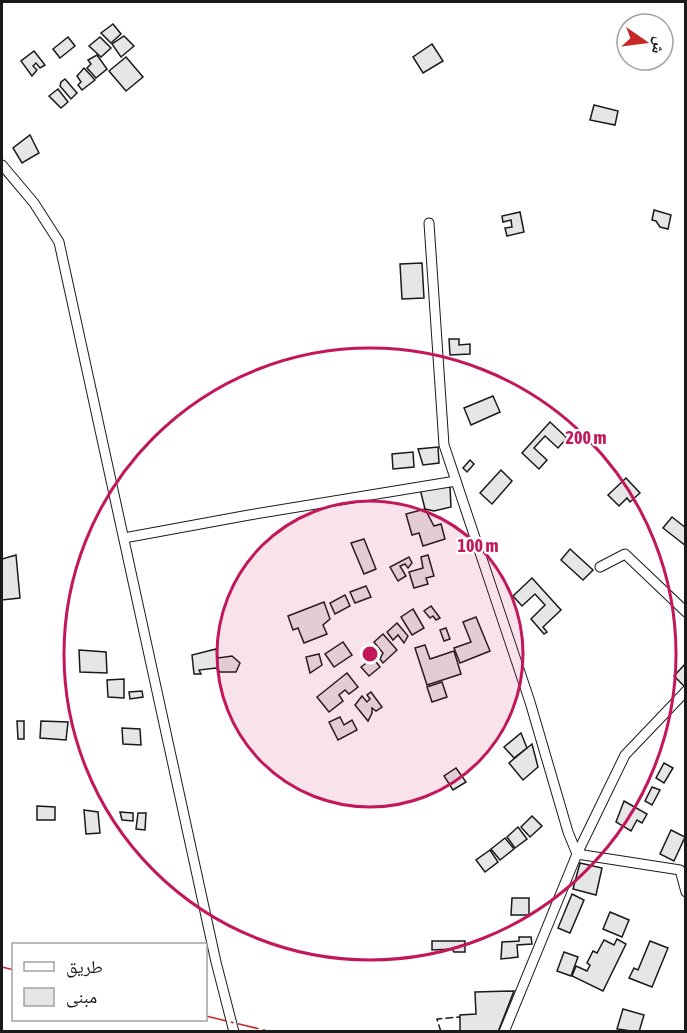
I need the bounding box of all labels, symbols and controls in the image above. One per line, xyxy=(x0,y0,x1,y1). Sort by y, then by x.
north arrow xyxy=(615,12,675,72)
text: ش xyxy=(648,35,670,56)
text: 200 m xyxy=(566,427,606,448)
text: 100 m xyxy=(458,535,498,556)
centre of rings xyxy=(360,644,380,664)
legend xyxy=(12,943,207,1021)
text: طريق xyxy=(66,956,103,978)
text: مبنى xyxy=(66,986,97,1008)

